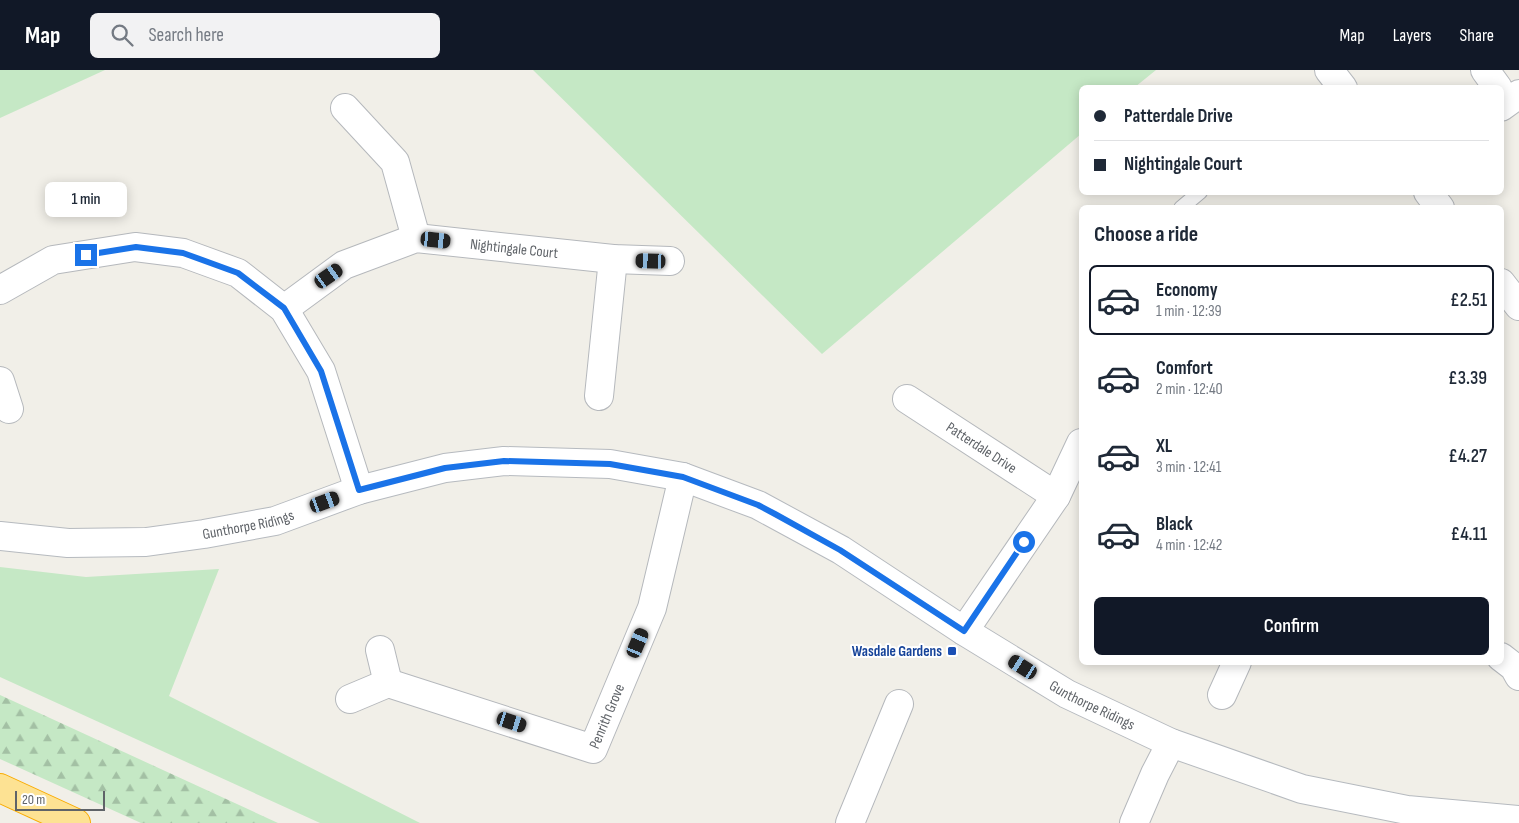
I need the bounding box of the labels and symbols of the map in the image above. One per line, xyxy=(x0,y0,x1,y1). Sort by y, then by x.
callout: 1 min xyxy=(45,182,127,218)
car xyxy=(420,231,451,249)
street label: Nightingale Court xyxy=(469,235,559,263)
route end xyxy=(75,244,97,266)
car xyxy=(635,253,666,269)
car xyxy=(312,261,345,291)
street label: Patterdale Drive xyxy=(942,418,1020,478)
car xyxy=(308,490,341,514)
street label: Gunthorpe Ridings xyxy=(201,506,297,544)
route start xyxy=(1013,531,1035,553)
car xyxy=(625,626,650,660)
place label: Wasdale Gardens xyxy=(852,642,942,661)
marker: Wasdale Gardens xyxy=(946,645,958,657)
car xyxy=(1006,653,1039,681)
street label: Gunthorpe Ridings xyxy=(1046,676,1138,735)
street label: Penrith Grove xyxy=(585,681,629,752)
car xyxy=(495,710,528,734)
scale bar xyxy=(15,788,105,811)

